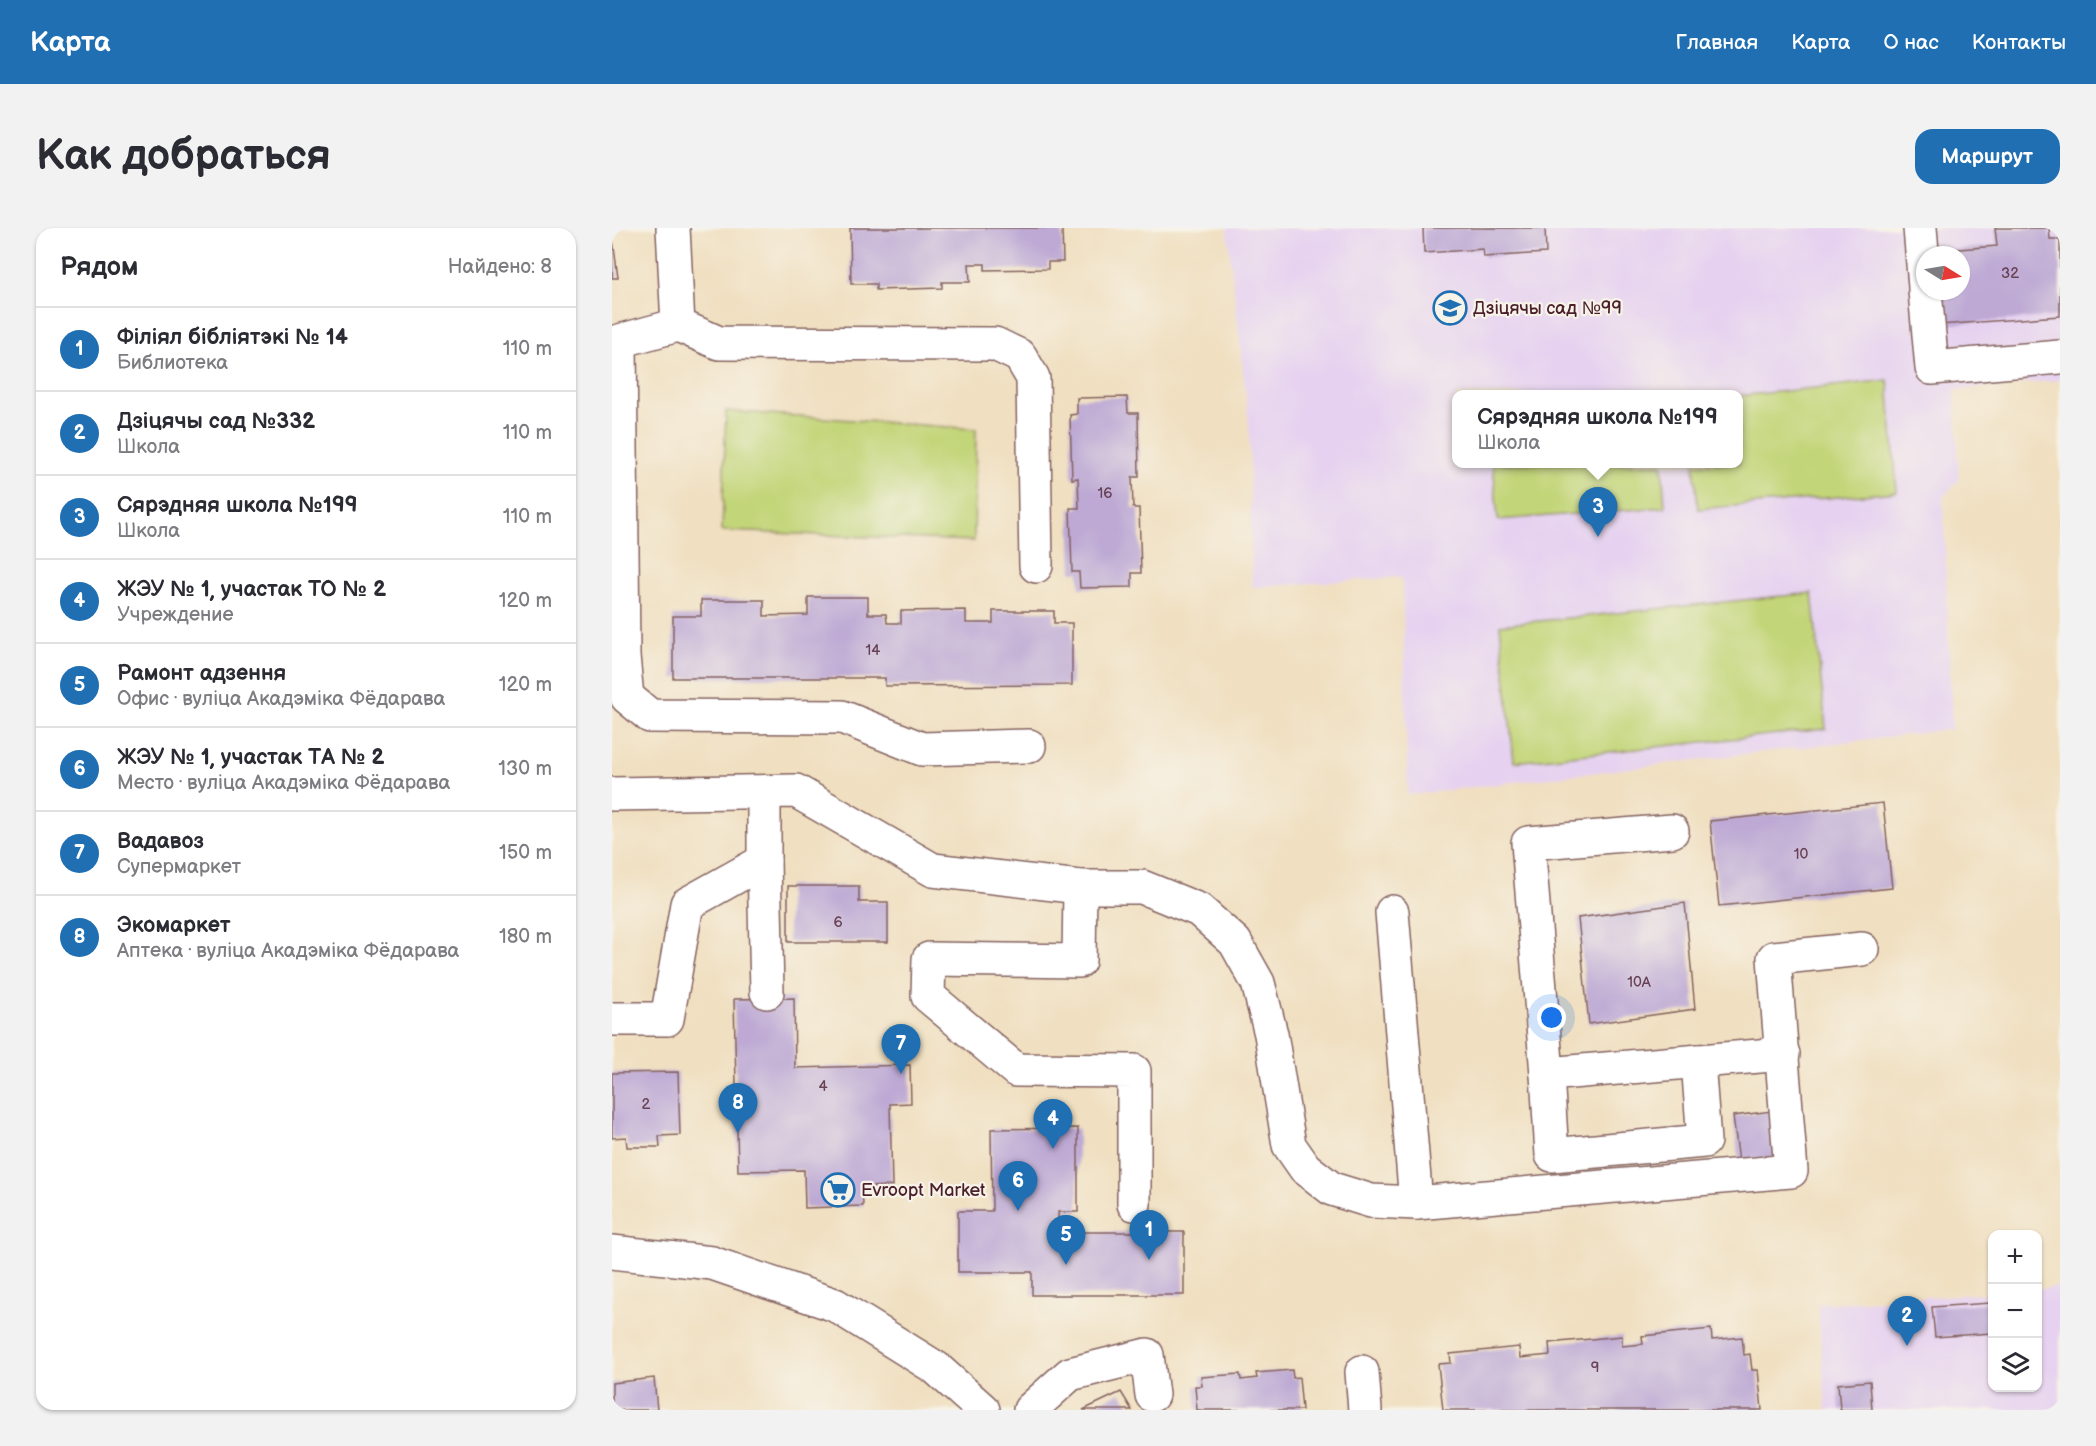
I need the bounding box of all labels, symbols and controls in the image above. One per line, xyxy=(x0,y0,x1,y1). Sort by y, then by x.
text: Карта xyxy=(30,26,110,59)
text: Главная xyxy=(1675,30,1758,55)
text: Карта xyxy=(1791,30,1850,55)
text: О нас xyxy=(1883,30,1939,55)
text: Контакты xyxy=(1972,30,2066,55)
button: Маршрут xyxy=(1915,129,2060,184)
text: Как добраться xyxy=(36,131,331,182)
north arrow xyxy=(1916,246,1970,300)
text: Рядом xyxy=(60,252,138,283)
text: Найдено: 8 xyxy=(448,255,552,279)
house number: 32 xyxy=(2001,264,2019,283)
school or university icon: Дзіцячы сад №99 xyxy=(1432,290,1468,326)
place label: Дзіцячы сад №99 xyxy=(1473,298,1622,319)
text: Філіял бібліятэкі № 14 xyxy=(117,324,348,351)
text: 1 xyxy=(75,337,84,361)
text: 110 m xyxy=(503,337,552,361)
text: Библиотека xyxy=(117,351,228,375)
popup xyxy=(1452,390,1743,468)
text: Сярэдняя школа №199 xyxy=(1477,404,1718,431)
text: Дзіцячы сад №332 xyxy=(117,408,315,435)
text: 2 xyxy=(74,421,85,445)
text: 110 m xyxy=(503,421,552,445)
text: Школа xyxy=(1477,431,1540,455)
text: Школа xyxy=(117,435,180,459)
house number: 16 xyxy=(1098,484,1112,503)
pin: 3 xyxy=(1578,488,1618,537)
text: Сярэдняя школа №199 xyxy=(117,492,358,519)
text: 3 xyxy=(74,505,85,529)
text: 110 m xyxy=(503,505,552,529)
text: Школа xyxy=(117,519,180,543)
text: ЖЭУ № 1, участак ТО № 2 xyxy=(117,576,386,603)
text: 4 xyxy=(74,589,85,613)
text: 120 m xyxy=(499,589,552,613)
text: Учреждение xyxy=(117,603,234,627)
house number: 14 xyxy=(866,641,880,660)
text: Рамонт адзення xyxy=(117,660,286,687)
text: 5 xyxy=(74,673,85,697)
text: 120 m xyxy=(499,673,552,697)
text: Офис · вуліца Акадэміка Фёдарава xyxy=(117,687,445,711)
text: ЖЭУ № 1, участак ТА № 2 xyxy=(117,744,385,771)
text: 6 xyxy=(73,757,86,781)
text: 130 m xyxy=(498,757,552,781)
text: Место · вуліца Акадэміка Фёдарава xyxy=(117,771,450,795)
text: Вадавоз xyxy=(117,828,204,855)
text: 7 xyxy=(74,841,85,865)
text: 150 m xyxy=(499,841,552,865)
house number: 10 xyxy=(1794,845,1808,864)
text: Супермаркет xyxy=(117,855,241,879)
text: Экомаркет xyxy=(117,912,231,939)
house number: 6 xyxy=(833,913,843,932)
text: 8 xyxy=(73,925,86,949)
text: 180 m xyxy=(499,925,552,949)
text: Аптека · вуліца Акадэміка Фёдарава xyxy=(117,939,459,963)
house number: 10А xyxy=(1627,973,1652,992)
your location xyxy=(1537,1003,1566,1032)
pin: 7 xyxy=(882,1024,920,1074)
house number: 4 xyxy=(818,1077,828,1096)
pin: 8 xyxy=(718,1084,758,1133)
house number: 2 xyxy=(642,1095,651,1114)
pin: 4 xyxy=(1034,1100,1072,1149)
pin: 6 xyxy=(998,1162,1038,1211)
supermarket icon: Evroopt Market xyxy=(820,1172,856,1208)
place label: Evroopt Market xyxy=(861,1180,986,1201)
pin: 1 xyxy=(1130,1210,1168,1260)
pin: 5 xyxy=(1046,1216,1086,1265)
map controls xyxy=(1988,1230,2042,1392)
button: + xyxy=(1988,1230,2042,1284)
button: − xyxy=(1988,1284,2042,1338)
pin: 2 xyxy=(1888,1296,1926,1346)
button: layers xyxy=(1988,1338,2042,1392)
house number: 9 xyxy=(1591,1358,1599,1377)

